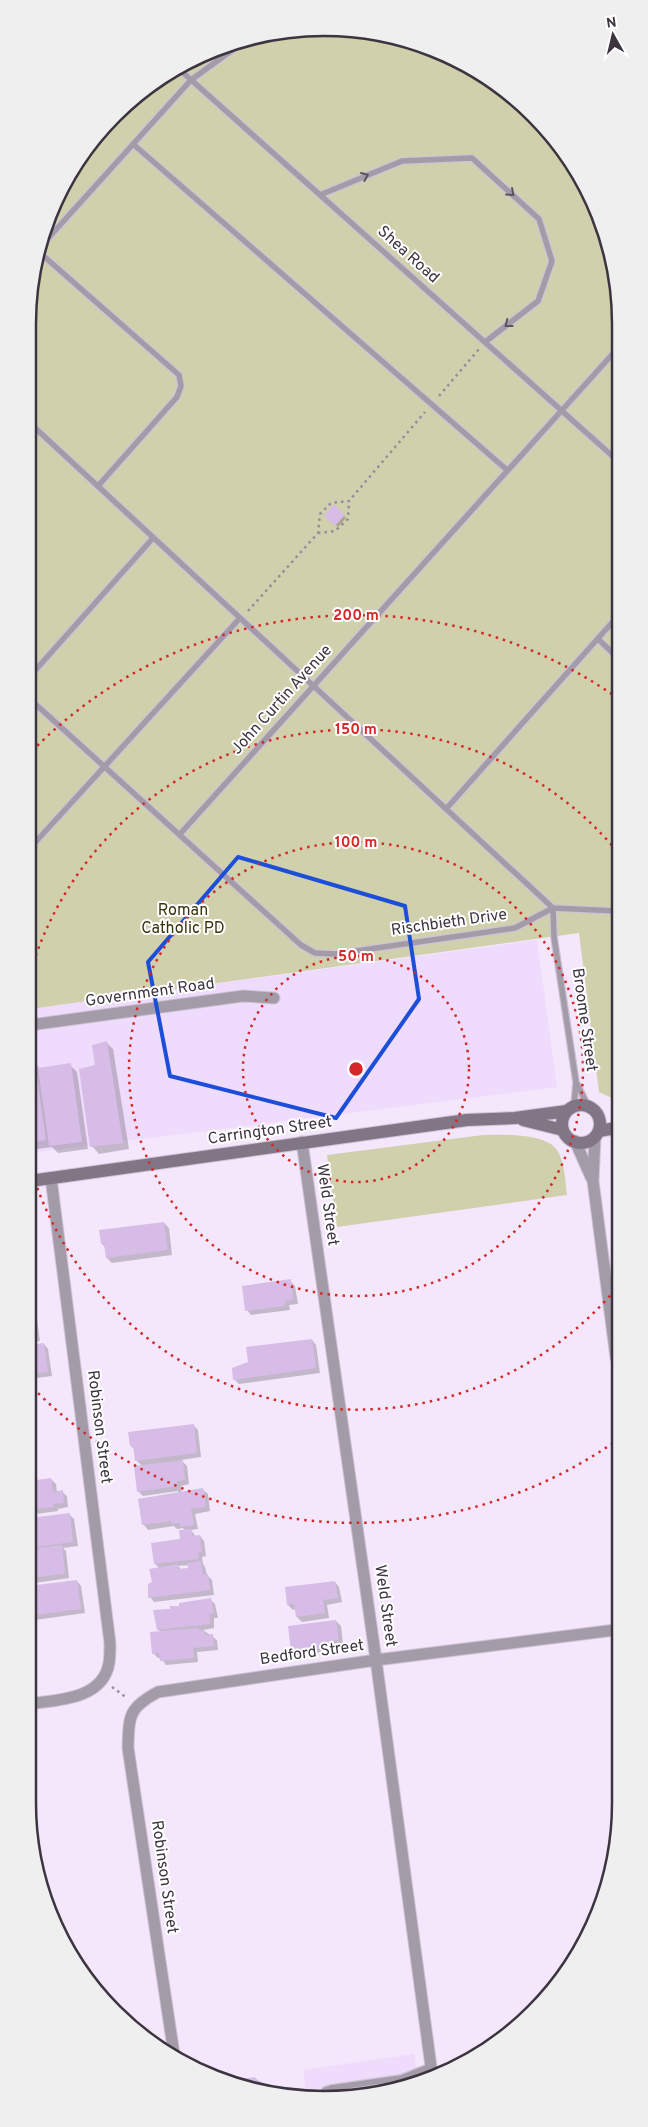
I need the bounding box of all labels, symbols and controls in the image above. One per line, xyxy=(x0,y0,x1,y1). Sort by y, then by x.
north arrow xyxy=(588,10,638,60)
text: N xyxy=(605,14,618,33)
one-way arrow xyxy=(360,172,369,183)
one-way arrow xyxy=(505,187,514,196)
street label: Shea Road xyxy=(373,222,443,288)
one-way arrow xyxy=(505,319,514,327)
text: 200 m xyxy=(333,607,379,626)
street label: John Curtin Avenue xyxy=(227,641,337,759)
text: 150 m xyxy=(335,721,377,740)
text: 100 m xyxy=(335,834,377,853)
park label: Roman Catholic PD xyxy=(141,901,225,939)
street label: Rischbieth Drive xyxy=(390,905,508,941)
text: 50 m xyxy=(338,948,374,967)
street label: Broome Street xyxy=(567,967,601,1073)
street label: Government Road xyxy=(84,974,216,1012)
centre of rings xyxy=(347,1060,365,1078)
street label: Carrington Street xyxy=(207,1112,333,1150)
street label: Weld Street xyxy=(311,1163,343,1247)
street label: Robinson Street xyxy=(82,1369,116,1485)
street label: Weld Street xyxy=(369,1564,401,1648)
street label: Bedford Street xyxy=(259,1636,365,1670)
street label: Robinson Street xyxy=(146,1819,182,1935)

